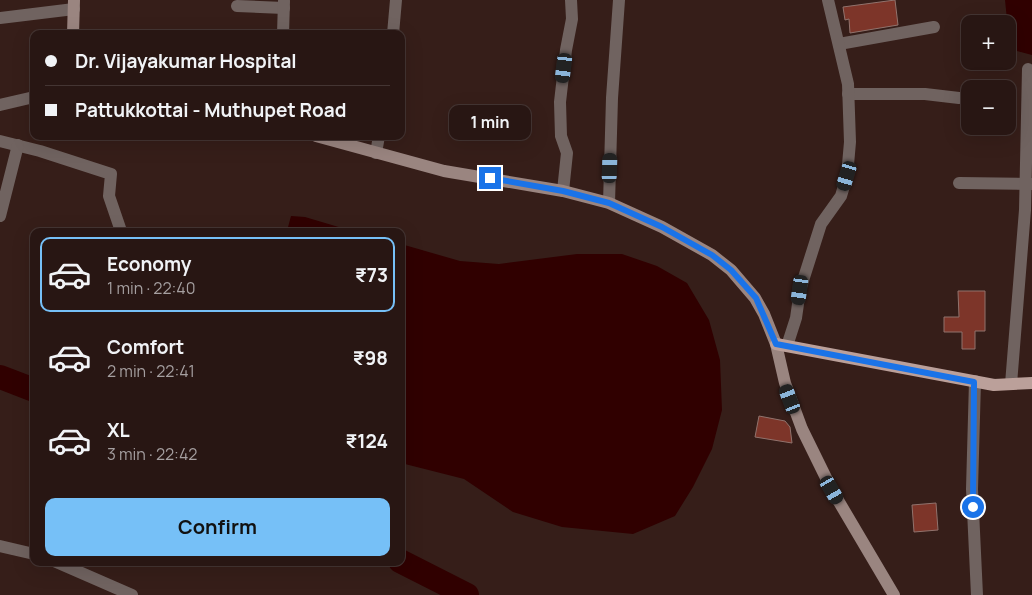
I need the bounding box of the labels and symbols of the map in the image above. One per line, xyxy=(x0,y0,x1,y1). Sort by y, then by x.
car xyxy=(554,52,573,84)
callout: 1 min xyxy=(449,106,531,140)
car xyxy=(601,153,618,183)
car xyxy=(835,159,858,193)
route end xyxy=(479,167,501,189)
car xyxy=(790,274,809,306)
car xyxy=(777,382,802,416)
car xyxy=(818,473,845,507)
route start xyxy=(962,496,984,518)

